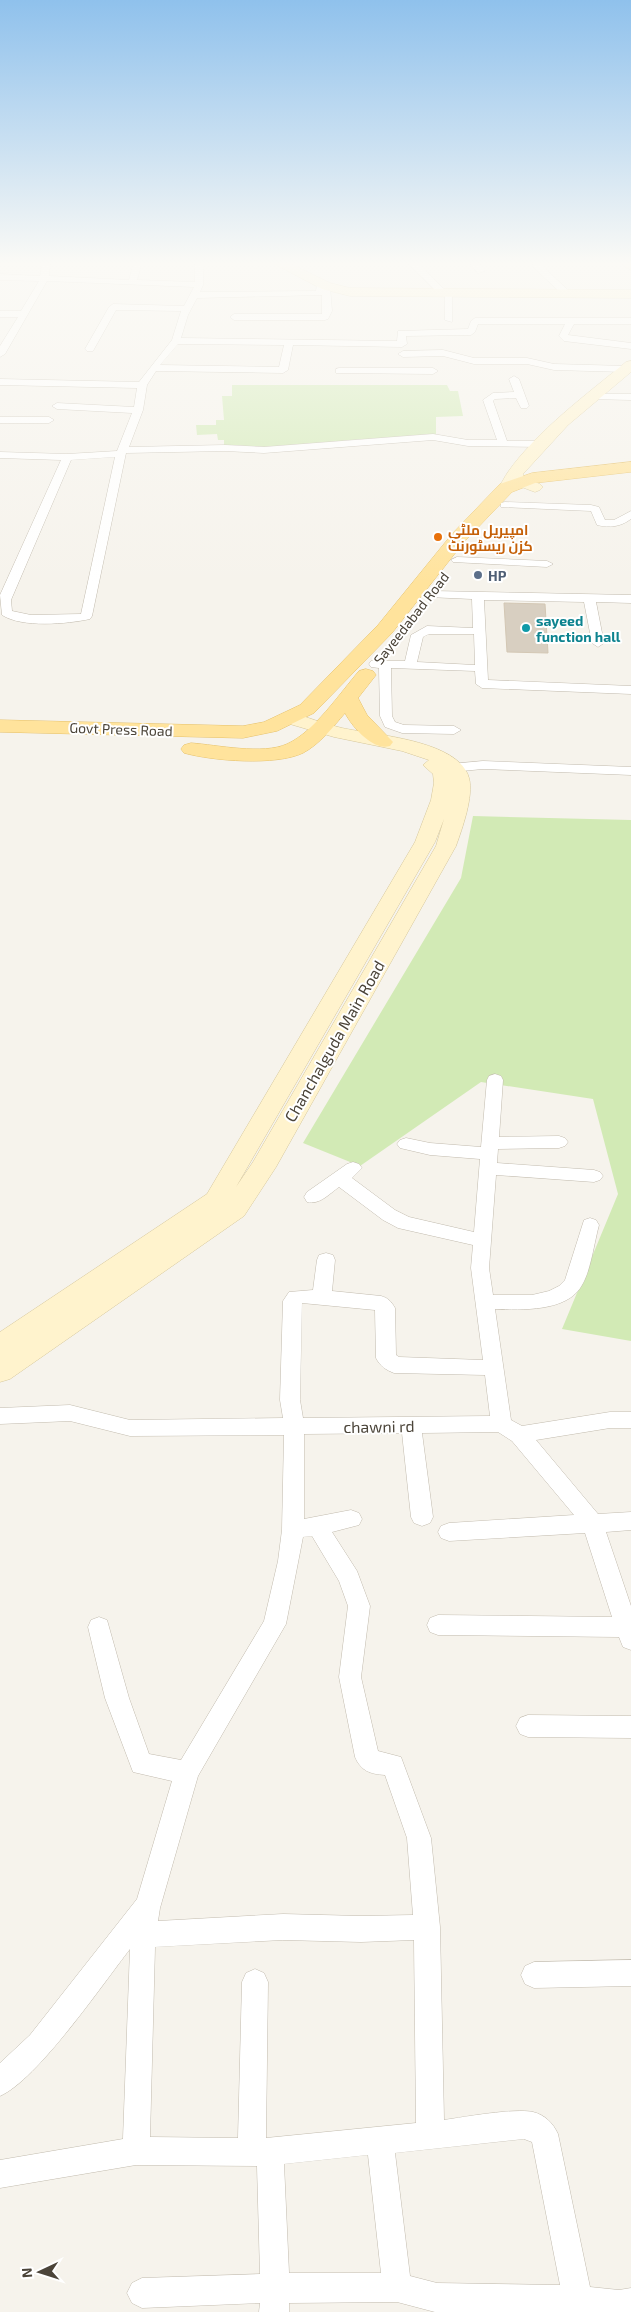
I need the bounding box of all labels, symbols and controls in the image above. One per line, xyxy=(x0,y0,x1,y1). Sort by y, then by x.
place label: امپیریل ملٹی کزن ریسٹورنٹ xyxy=(448,521,533,555)
marker: امپیریل ملٹی کزن ریسٹورنٹ xyxy=(432,531,444,543)
place label: HP xyxy=(488,567,507,584)
street label: Sayeedabad Road xyxy=(370,568,452,668)
marker: HP xyxy=(472,569,484,581)
place label: sayeed function hall xyxy=(536,612,621,645)
marker: sayeed function hall xyxy=(520,622,532,634)
street label: Govt Press Road xyxy=(69,719,173,739)
street label: Chanchalguda Main Road xyxy=(280,957,388,1125)
street label: chawni rd xyxy=(343,1416,415,1436)
north arrow xyxy=(15,2247,65,2297)
text: N xyxy=(18,2267,35,2279)

